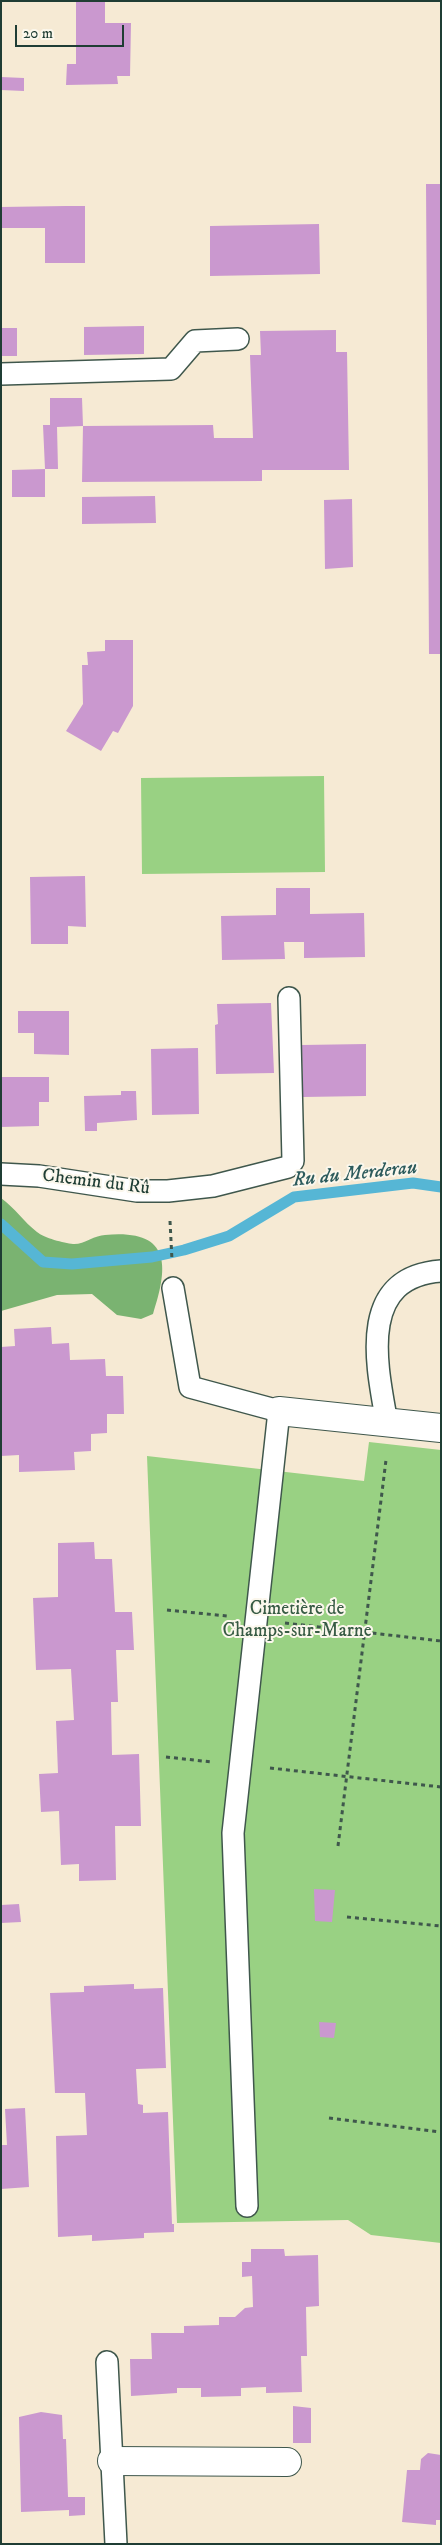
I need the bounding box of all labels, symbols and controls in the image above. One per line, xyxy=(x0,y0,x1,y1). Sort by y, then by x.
scale bar xyxy=(18,15,126,47)
text: 20 m xyxy=(23,24,53,43)
water label: Ru du Merderau xyxy=(291,1157,419,1193)
street label: Chemin du Rû xyxy=(41,1165,151,1201)
park label: Cimetière de Champs-sur-Marne xyxy=(222,1599,372,1643)

